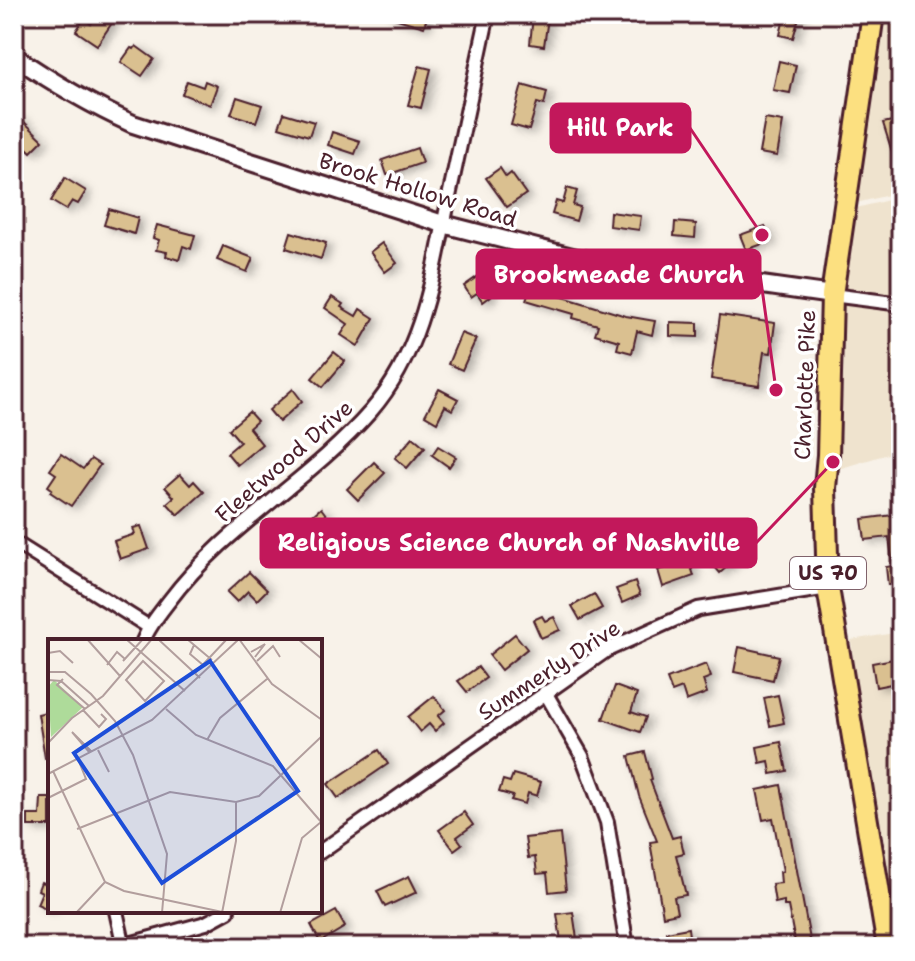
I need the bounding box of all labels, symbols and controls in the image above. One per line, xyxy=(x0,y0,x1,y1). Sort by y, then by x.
callout: Hill Park xyxy=(551,104,690,152)
text: Hill Park xyxy=(566,112,674,144)
street label: Brook Hollow Road xyxy=(315,146,521,234)
callout: Brookmeade Church xyxy=(477,250,760,298)
text: Brookmeade Church xyxy=(494,259,744,291)
street label: Charlotte Pike xyxy=(788,309,822,461)
street label: Fleetwood Drive xyxy=(209,393,359,529)
callout: Religious Science Church of Nashville xyxy=(261,519,756,567)
text: Religious Science Church of Nashville xyxy=(278,527,740,559)
road number: US 70 xyxy=(790,557,866,589)
street label: Summerly Drive xyxy=(472,613,626,727)
inset map xyxy=(48,639,322,913)

